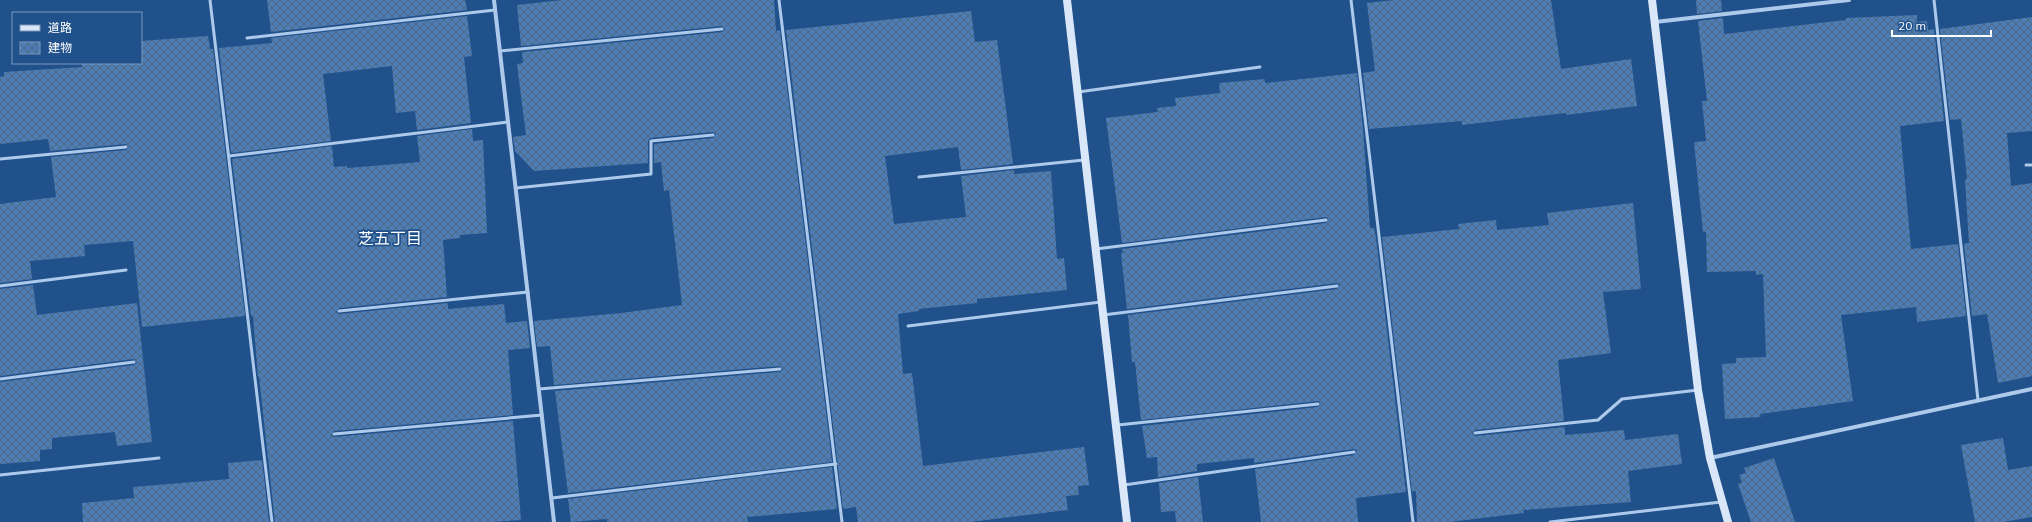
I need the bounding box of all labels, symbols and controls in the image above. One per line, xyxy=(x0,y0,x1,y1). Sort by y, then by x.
legend xyxy=(12,12,142,64)
scale bar xyxy=(1892,12,1991,38)
text: 20 m xyxy=(1898,18,1926,33)
text: 道路 xyxy=(48,20,72,35)
text: 建物 xyxy=(48,40,72,55)
district label: 芝五丁目 xyxy=(358,228,422,248)

